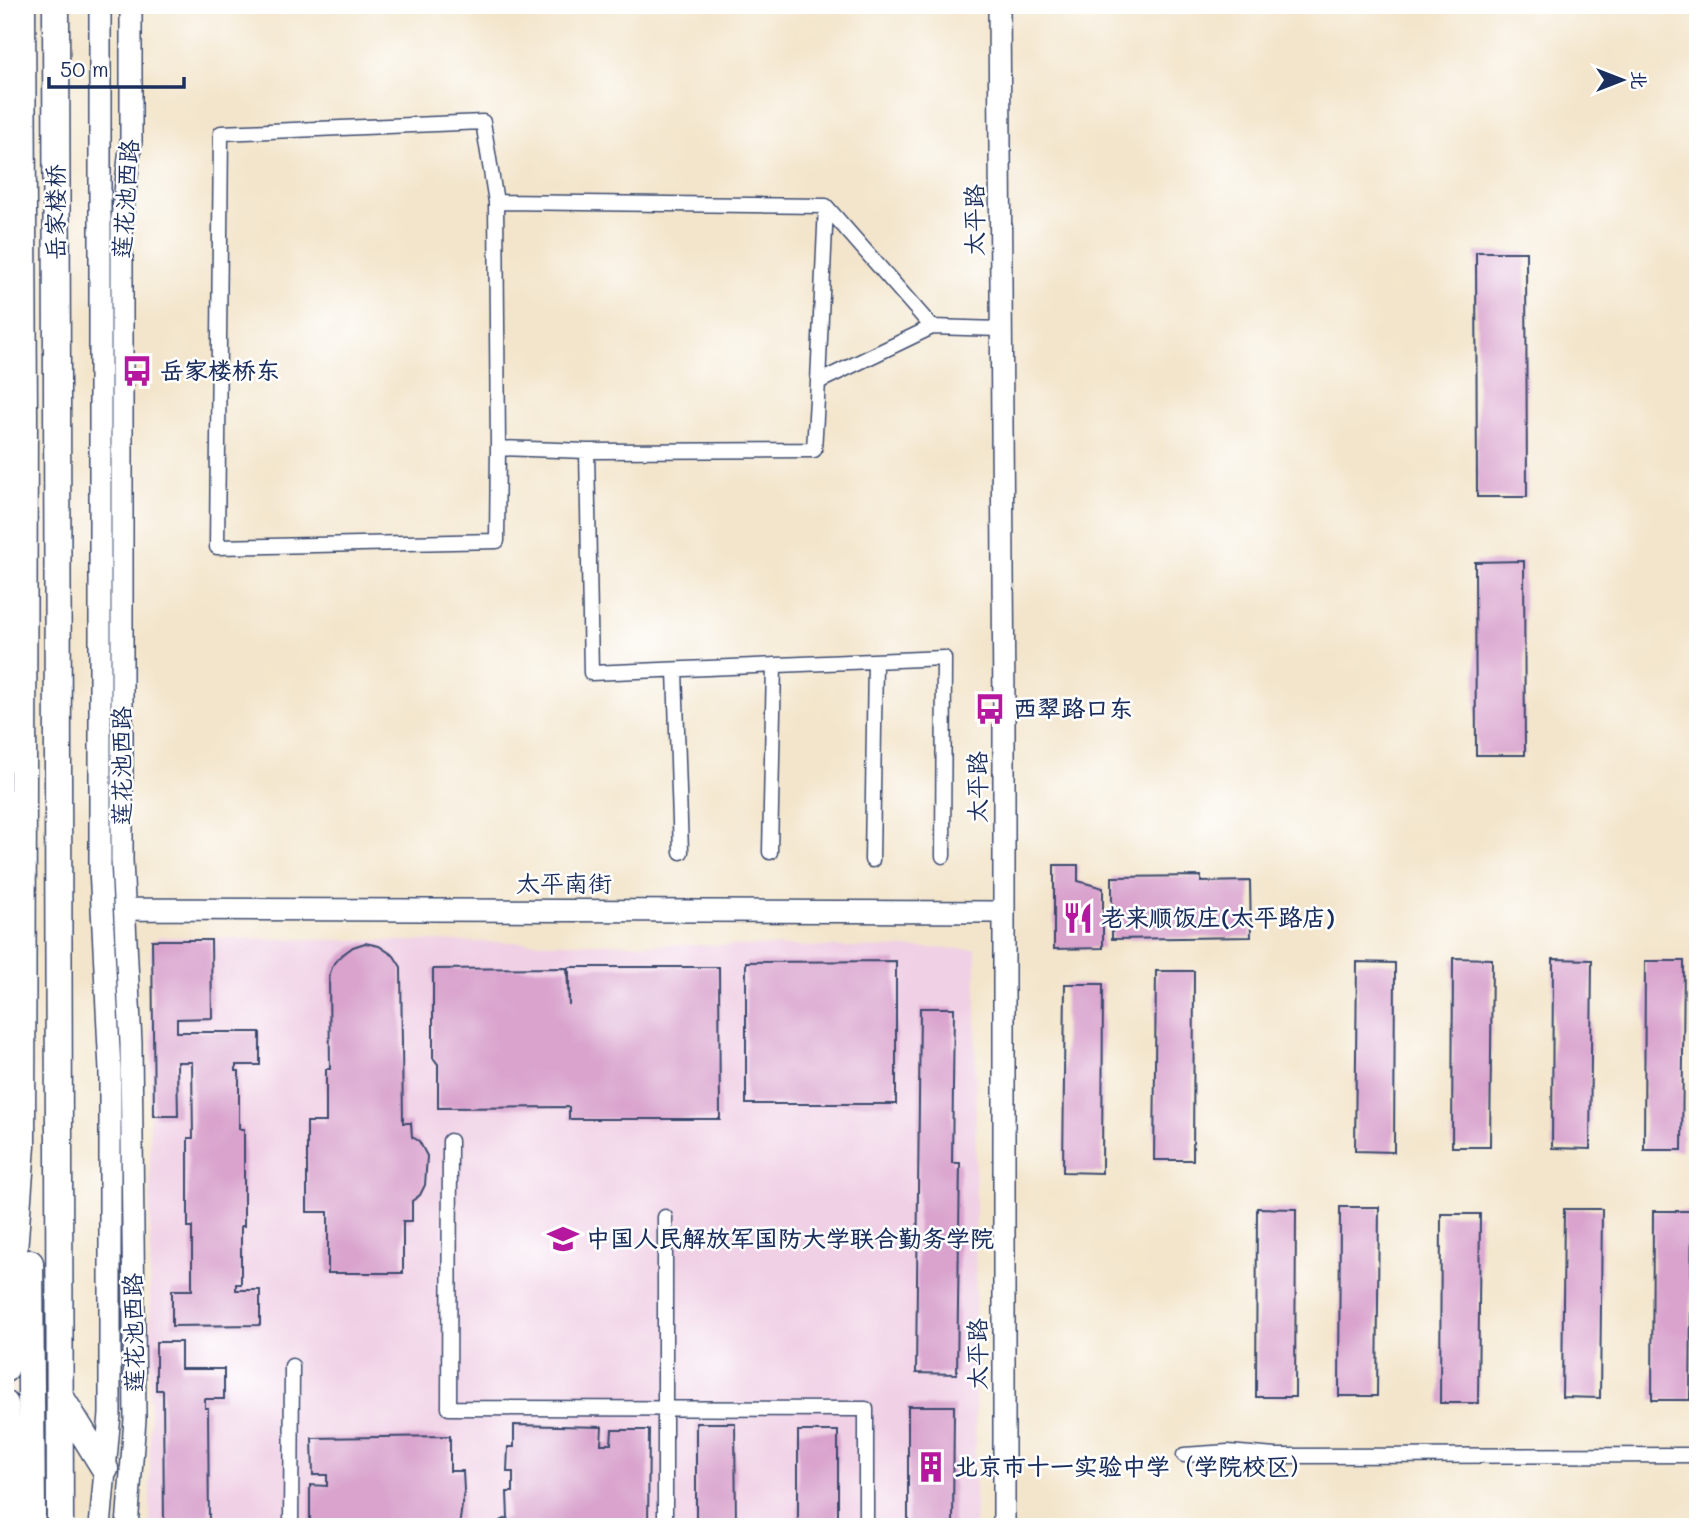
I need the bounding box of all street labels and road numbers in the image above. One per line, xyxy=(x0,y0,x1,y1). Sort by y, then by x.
street label: 莲花池西路 xyxy=(105,138,144,260)
street label: 岳家楼桥 xyxy=(39,164,70,260)
street label: 太平路 xyxy=(958,184,989,256)
street label: 莲花池西路 xyxy=(105,706,136,826)
street label: 太平路 xyxy=(961,751,992,823)
street label: 太平南街 xyxy=(516,867,612,898)
street label: 莲花池西路 xyxy=(116,1273,149,1393)
street label: 太平路 xyxy=(961,1318,992,1390)

